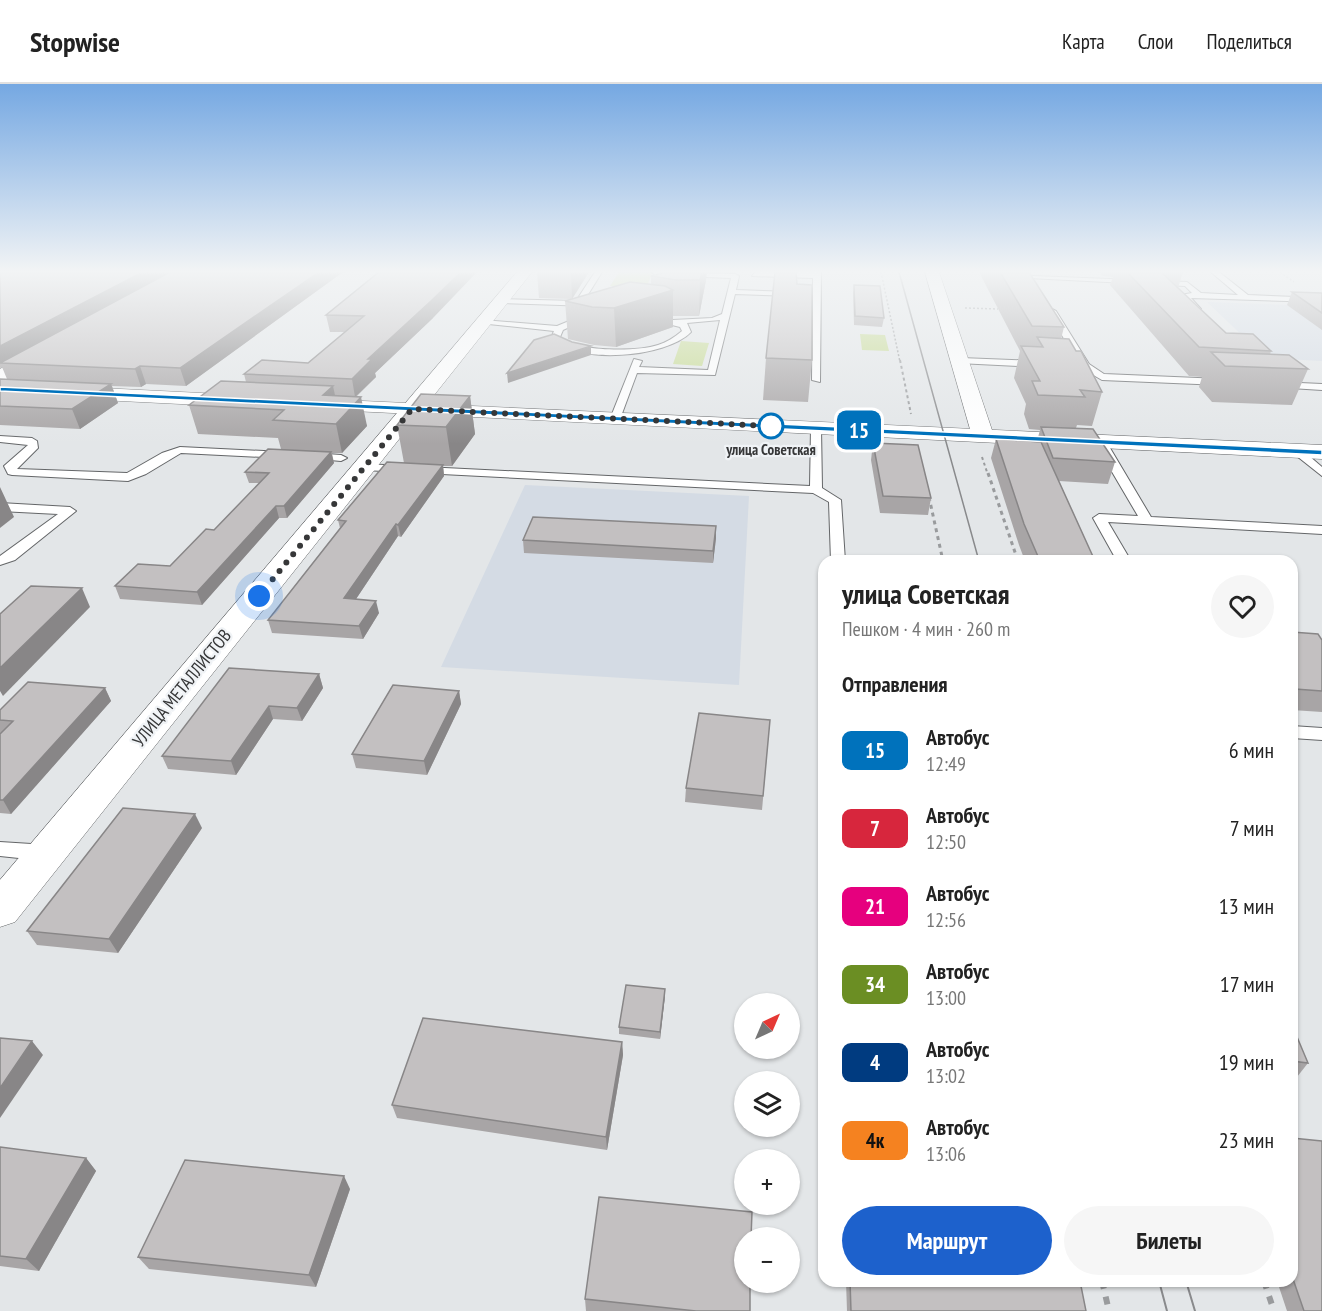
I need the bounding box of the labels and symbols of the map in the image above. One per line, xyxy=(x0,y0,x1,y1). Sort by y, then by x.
line badge: 15 xyxy=(832,410,886,450)
marker: улица Советская xyxy=(758,413,784,439)
place label: улица Советская xyxy=(725,440,816,459)
your location xyxy=(244,581,274,611)
street label: УЛИЦА МЕТАЛЛИСТОВ xyxy=(127,624,236,751)
north arrow xyxy=(734,993,800,1059)

